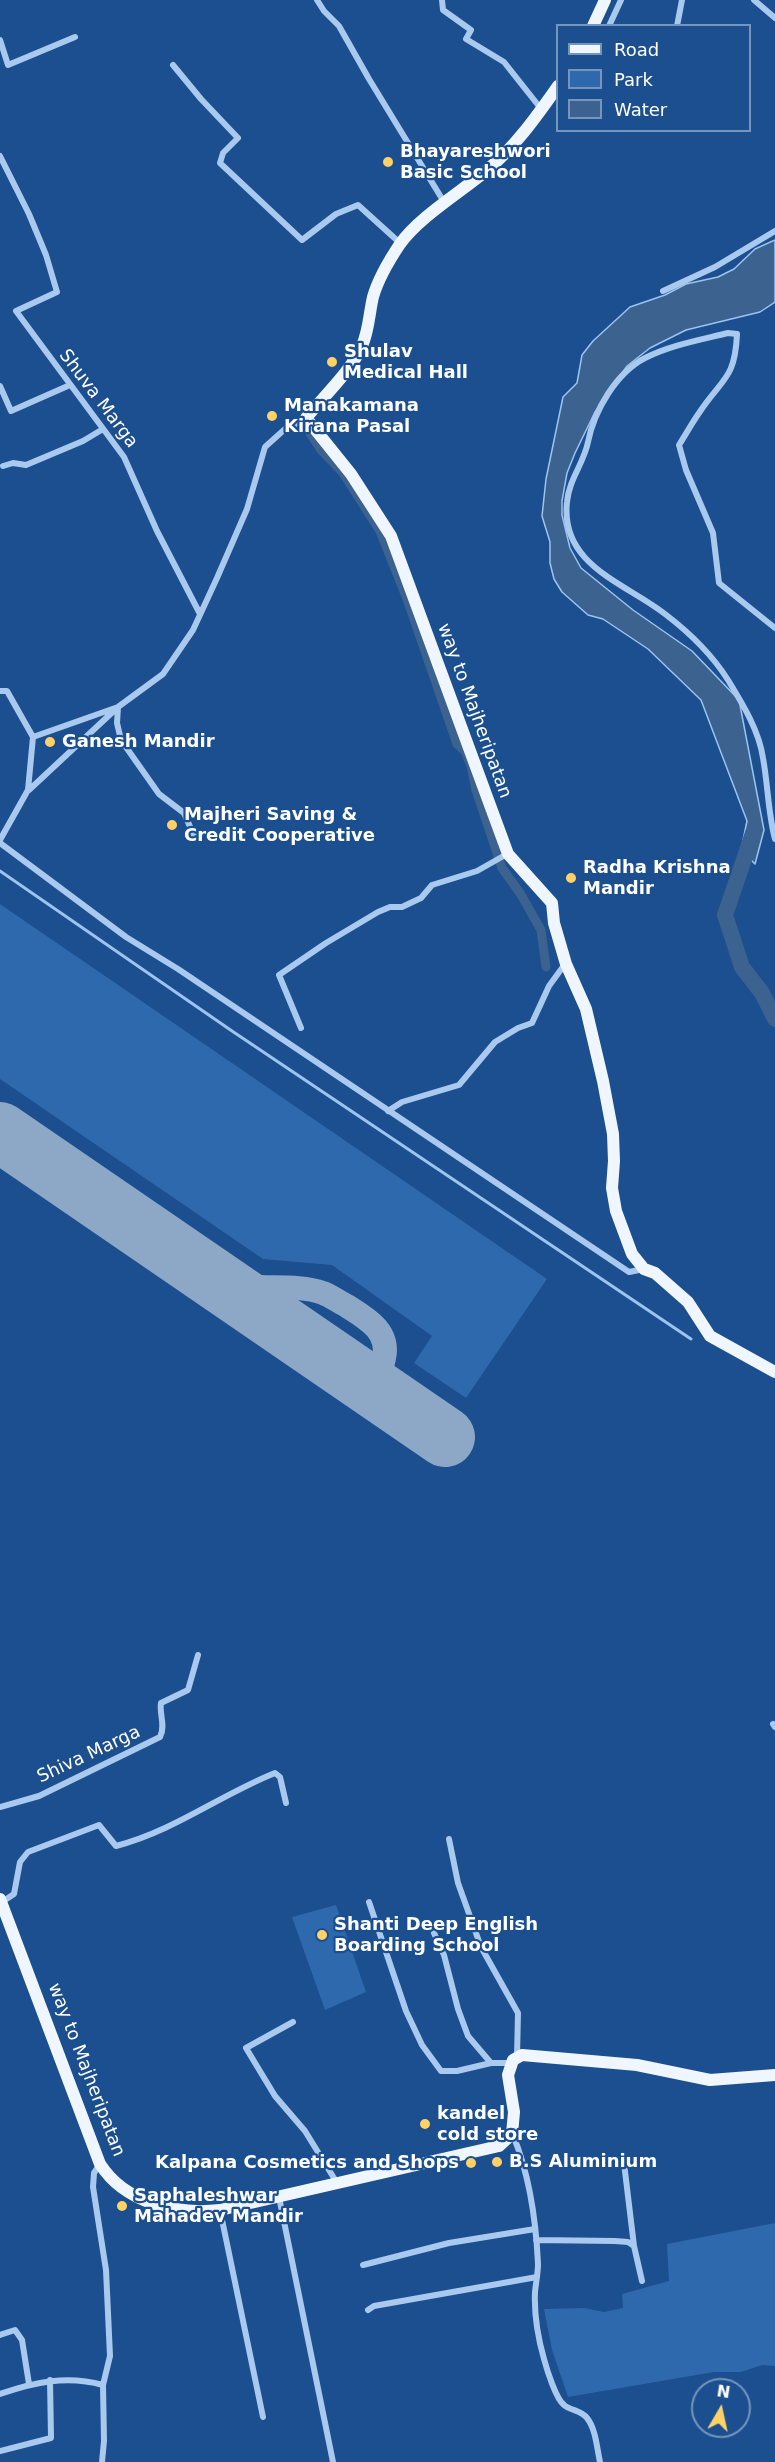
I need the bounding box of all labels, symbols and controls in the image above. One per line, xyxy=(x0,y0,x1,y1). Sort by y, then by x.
legend xyxy=(556,24,751,132)
text: Road xyxy=(614,39,659,60)
text: Park xyxy=(614,69,653,90)
text: Water xyxy=(614,99,667,120)
place label: Bhayareshwori Basic School xyxy=(400,141,551,184)
marker: Bhayareshwori Basic School xyxy=(381,155,395,169)
place label: Shulav Medical Hall xyxy=(344,341,468,384)
street label: Shuva Marga xyxy=(54,345,142,453)
marker: Shulav Medical Hall xyxy=(325,355,339,369)
place label: Manakamana Kirana Pasal xyxy=(284,395,419,438)
marker: Manakamana Kirana Pasal xyxy=(265,409,279,423)
street label: way to Majheripatan xyxy=(432,621,516,801)
place label: Ganesh Mandir xyxy=(62,731,215,753)
marker: Ganesh Mandir xyxy=(43,735,57,749)
place label: Majheri Saving & Credit Cooperative xyxy=(184,804,375,846)
marker: Majheri Saving & Credit Cooperative xyxy=(165,818,179,832)
place label: Radha Krishna Mandir xyxy=(583,857,731,900)
marker: Radha Krishna Mandir xyxy=(564,871,578,885)
street label: Shiva Marga xyxy=(34,1722,144,1788)
place label: Shanti Deep English Boarding School xyxy=(334,1914,538,1956)
marker: Shanti Deep English Boarding School xyxy=(315,1928,329,1942)
street label: way to Majheripatan xyxy=(43,1980,129,2160)
place label: kandel cold store xyxy=(437,2103,538,2146)
marker: kandel cold store xyxy=(418,2117,432,2131)
place label: B.S Aluminium xyxy=(509,2151,657,2173)
place label: Kalpana Cosmetics and Shops xyxy=(155,2152,459,2174)
marker: B.S Aluminium xyxy=(490,2155,504,2169)
marker: Kalpana Cosmetics and Shops xyxy=(464,2156,478,2170)
place label: Saphaleshwar Mahadev Mandir xyxy=(134,2185,303,2228)
marker: Saphaleshwar Mahadev Mandir xyxy=(115,2199,129,2213)
north arrow xyxy=(691,2378,751,2438)
text: N xyxy=(715,2381,732,2402)

